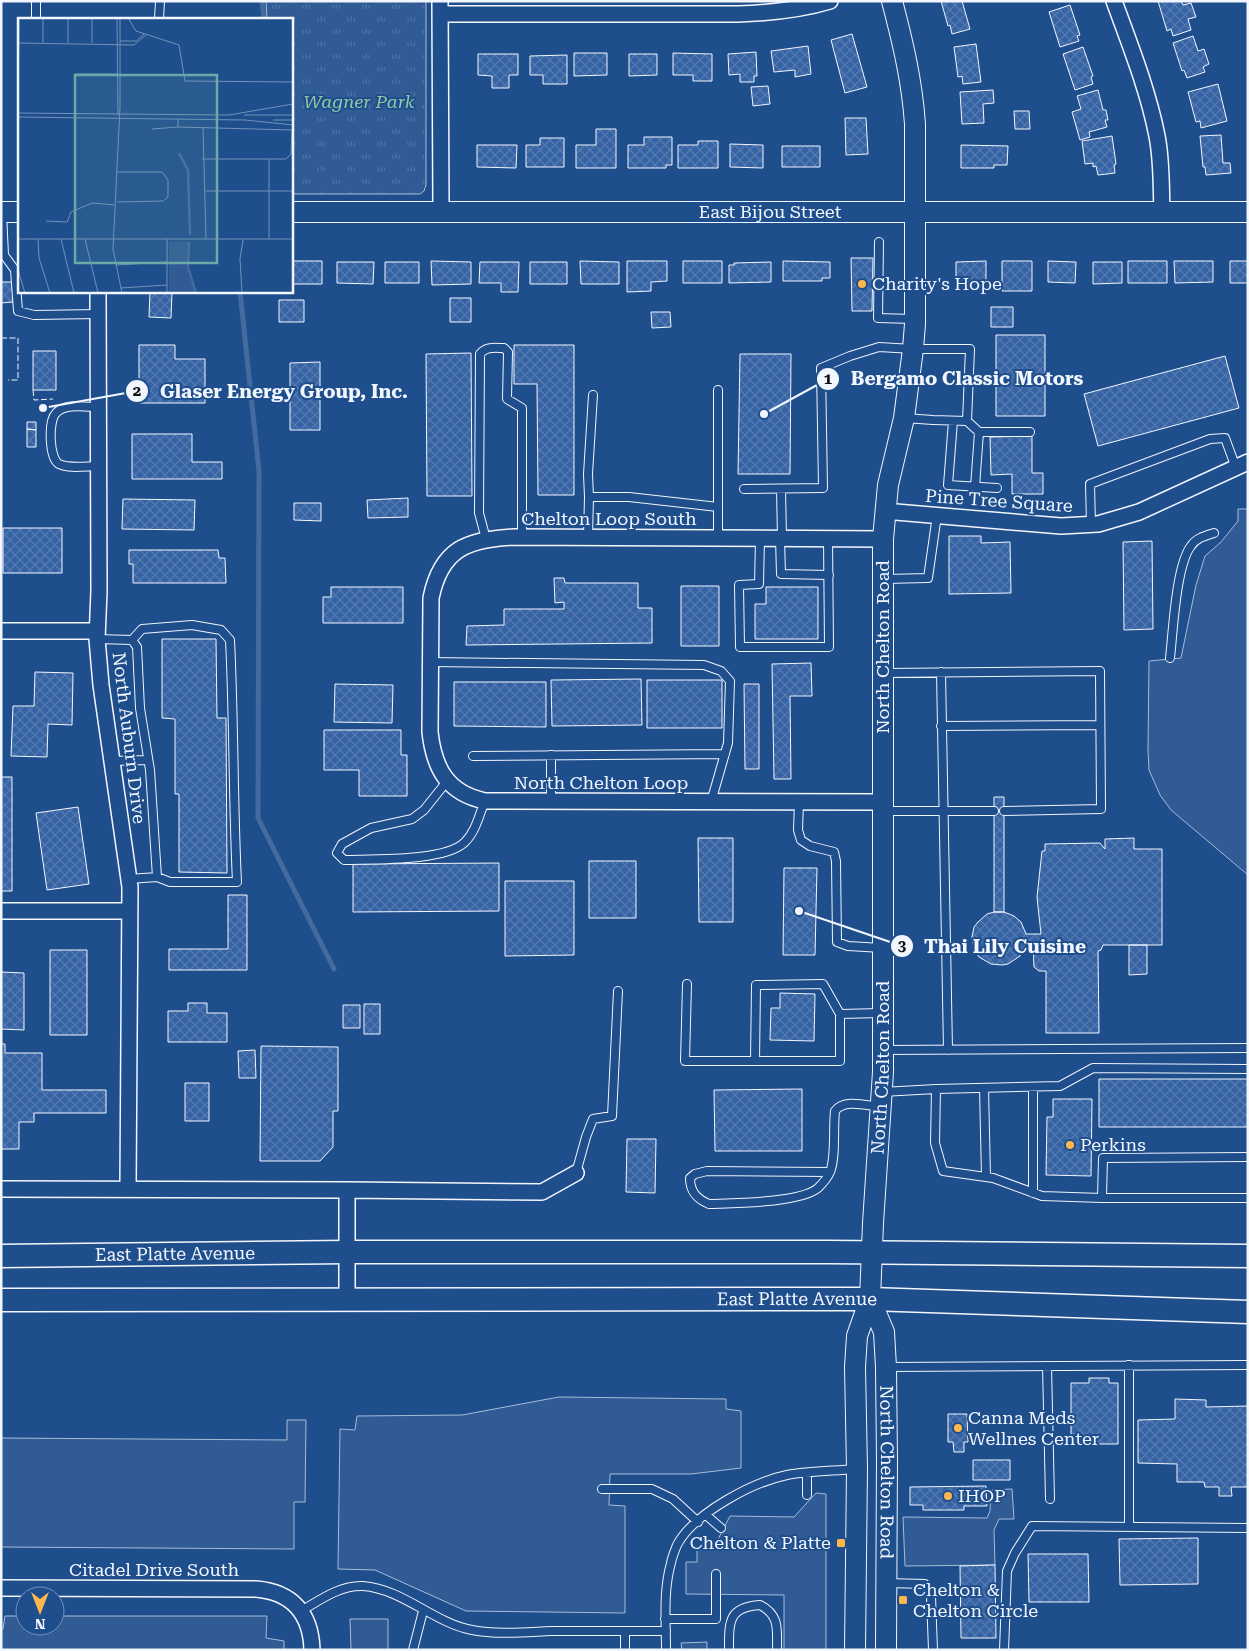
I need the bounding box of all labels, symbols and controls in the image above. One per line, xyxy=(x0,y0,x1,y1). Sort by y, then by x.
inset map xyxy=(18,18,292,292)
park label: Wagner Park xyxy=(303,91,415,112)
street label: East Bijou Street xyxy=(699,201,842,222)
place label: Charity's Hope xyxy=(872,273,1002,294)
marker: Charity's Hope xyxy=(856,278,868,290)
callout: Bergamo Classic Motors xyxy=(816,362,1094,396)
text: Bergamo Classic Motors xyxy=(851,367,1084,390)
text: 1 xyxy=(824,370,833,388)
callout: Glaser Energy Group, Inc. xyxy=(125,374,417,408)
text: Glaser Energy Group, Inc. xyxy=(160,380,408,403)
text: 2 xyxy=(133,382,141,400)
street label: Pine Tree Square xyxy=(925,485,1074,516)
street label: Chelton Loop South xyxy=(521,508,697,529)
street label: North Chelton Road xyxy=(872,560,893,734)
street label: North Auburn Drive xyxy=(109,651,150,825)
street label: North Chelton Loop xyxy=(514,772,688,793)
callout: Thai Lily Cuisine xyxy=(889,929,1096,963)
text: Thai Lily Cuisine xyxy=(924,935,1086,958)
text: 3 xyxy=(898,937,907,955)
street label: North Chelton Road xyxy=(867,980,893,1155)
place label: Perkins xyxy=(1080,1134,1146,1155)
marker: Perkins xyxy=(1064,1139,1076,1151)
street label: East Platte Avenue xyxy=(95,1242,255,1265)
street label: East Platte Avenue xyxy=(717,1288,878,1309)
street label: North Chelton Road xyxy=(876,1385,898,1559)
place label: Canna Meds Wellnes Center xyxy=(968,1407,1099,1449)
marker: Canna Meds Wellnes Center xyxy=(952,1422,964,1434)
place label: IHOP xyxy=(958,1485,1006,1506)
marker: IHOP xyxy=(942,1490,954,1502)
place label: Chelton & Platte xyxy=(690,1532,831,1553)
marker: Chelton & Platte xyxy=(835,1537,847,1549)
street label: Citadel Drive South xyxy=(69,1559,239,1580)
place label: Chelton & Chelton Circle xyxy=(913,1579,1038,1621)
north arrow xyxy=(15,1586,65,1636)
marker: Chelton & Chelton Circle xyxy=(897,1594,909,1606)
text: N xyxy=(34,1616,45,1632)

